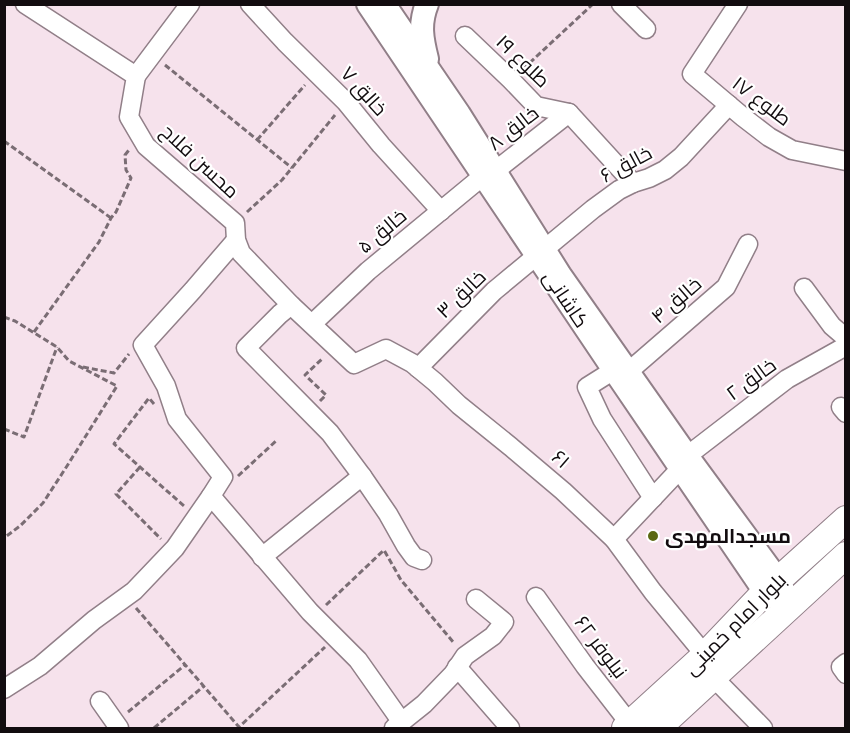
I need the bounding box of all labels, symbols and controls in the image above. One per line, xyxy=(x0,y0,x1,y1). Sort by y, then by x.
street label: طلوع ۱۹ xyxy=(490,29,556,94)
street label: خالق ۷ xyxy=(334,61,393,122)
street label: طلوع ۱۷ xyxy=(727,70,797,132)
street label: خالق ۸ xyxy=(482,100,544,157)
street label: محسن فلاح xyxy=(155,118,245,205)
street label: خالق ۶ xyxy=(596,140,657,189)
street label: خالق ۵ xyxy=(352,203,413,260)
street label: خالق ۳ xyxy=(431,264,492,325)
street label: کاشانی xyxy=(537,265,595,333)
street label: خالق ۴ xyxy=(645,271,707,330)
street label: خالق ۲ xyxy=(721,352,782,407)
street label: ۶۱ xyxy=(546,444,575,475)
place label: مسجدالمهدی xyxy=(665,523,791,550)
marker: مسجدالمهدی xyxy=(646,529,660,543)
street label: بلوار امام خمینی xyxy=(678,567,793,682)
street label: نیلوفر ۶۲ xyxy=(568,610,633,684)

